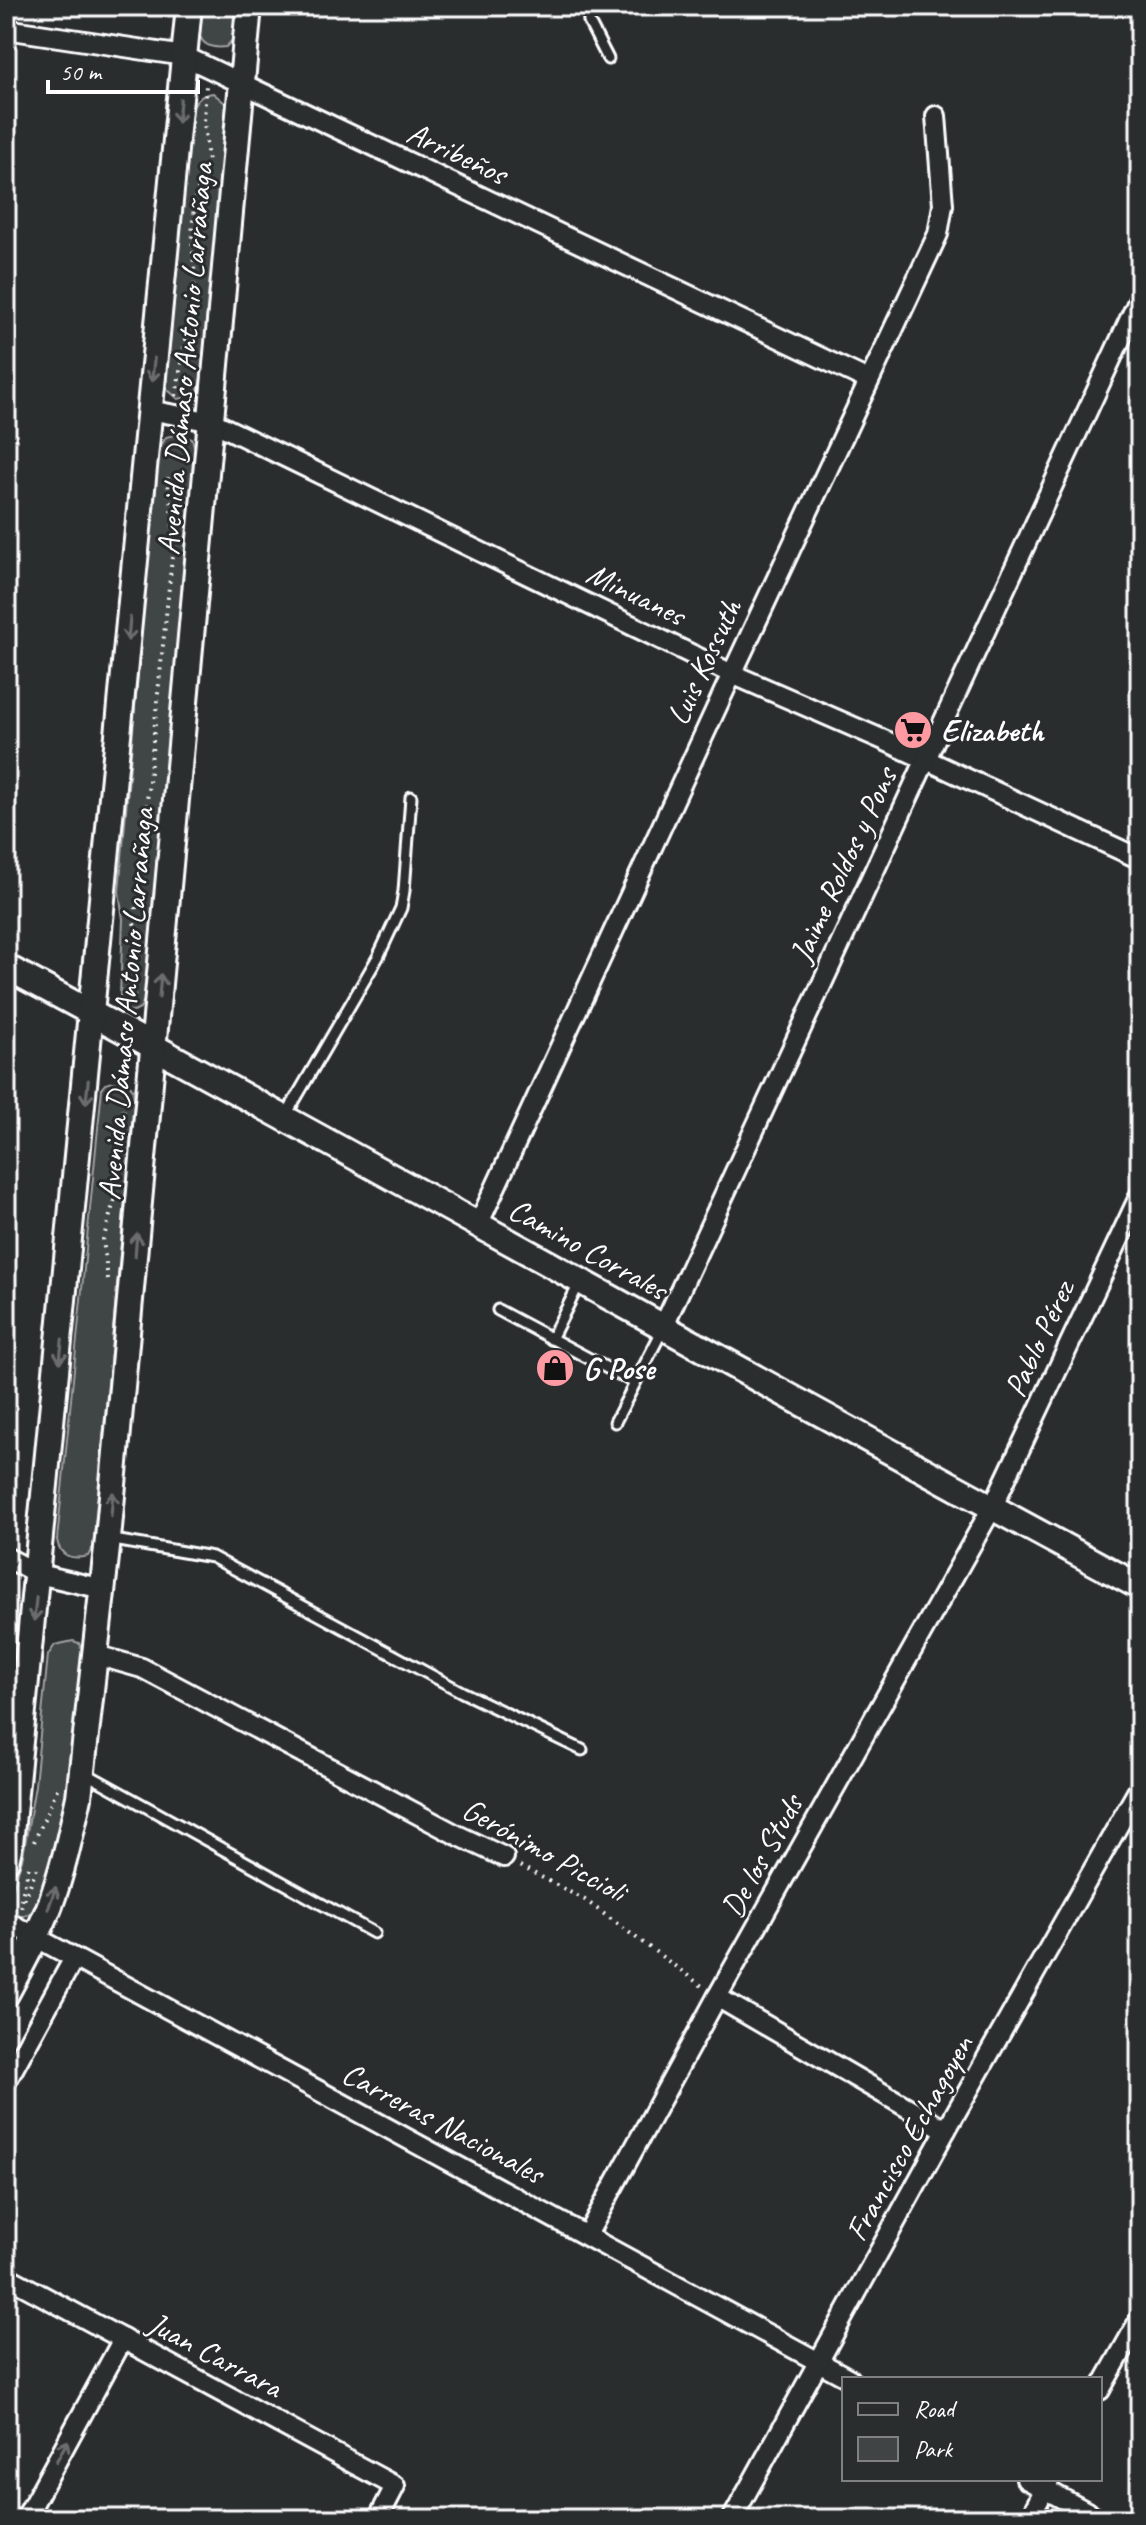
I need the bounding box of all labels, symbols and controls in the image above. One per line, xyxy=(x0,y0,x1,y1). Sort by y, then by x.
scale bar xyxy=(48,44,198,94)
text: 50 m xyxy=(60,57,103,87)
one-way arrow xyxy=(171,98,186,124)
street label: Arribeños xyxy=(400,112,516,195)
street label: Avenida Dámaso Antonio Larrañaga xyxy=(147,159,223,557)
one-way arrow xyxy=(145,356,160,383)
street label: Minuanes xyxy=(580,553,695,637)
street label: Luis Kossuth xyxy=(657,591,751,731)
one-way arrow xyxy=(121,615,136,642)
supermarket icon: Elizabeth xyxy=(892,709,934,751)
place label: Elizabeth xyxy=(941,710,1045,751)
street label: Jaime Roldos y Pons xyxy=(779,758,907,971)
street label: Avenida Dámaso Antonio Larrañaga xyxy=(88,804,164,1202)
one-way arrow xyxy=(153,973,168,1000)
one-way arrow xyxy=(79,1078,94,1105)
street label: Camino Corrales xyxy=(501,1189,677,1311)
one-way arrow xyxy=(129,1232,144,1259)
street label: Pablo Pérez xyxy=(994,1272,1085,1404)
one-way arrow xyxy=(53,1337,68,1364)
shop icon: G Pose xyxy=(534,1347,576,1389)
place label: G Pose xyxy=(583,1348,657,1389)
one-way arrow xyxy=(105,1491,120,1518)
one-way arrow xyxy=(27,1596,42,1622)
street label: De los Studs xyxy=(712,1786,813,1924)
street label: Gerónimo Piccioli xyxy=(455,1788,636,1914)
one-way arrow xyxy=(45,1886,60,1911)
street label: Francisco Echagoyen xyxy=(836,2026,983,2248)
street label: Carreras Nacionales xyxy=(335,2053,553,2194)
street label: Juan Carrara xyxy=(139,2302,291,2408)
legend xyxy=(842,2377,1102,2481)
text: Road xyxy=(914,2394,958,2424)
text: Park xyxy=(914,2434,954,2464)
one-way arrow xyxy=(55,2439,70,2463)

